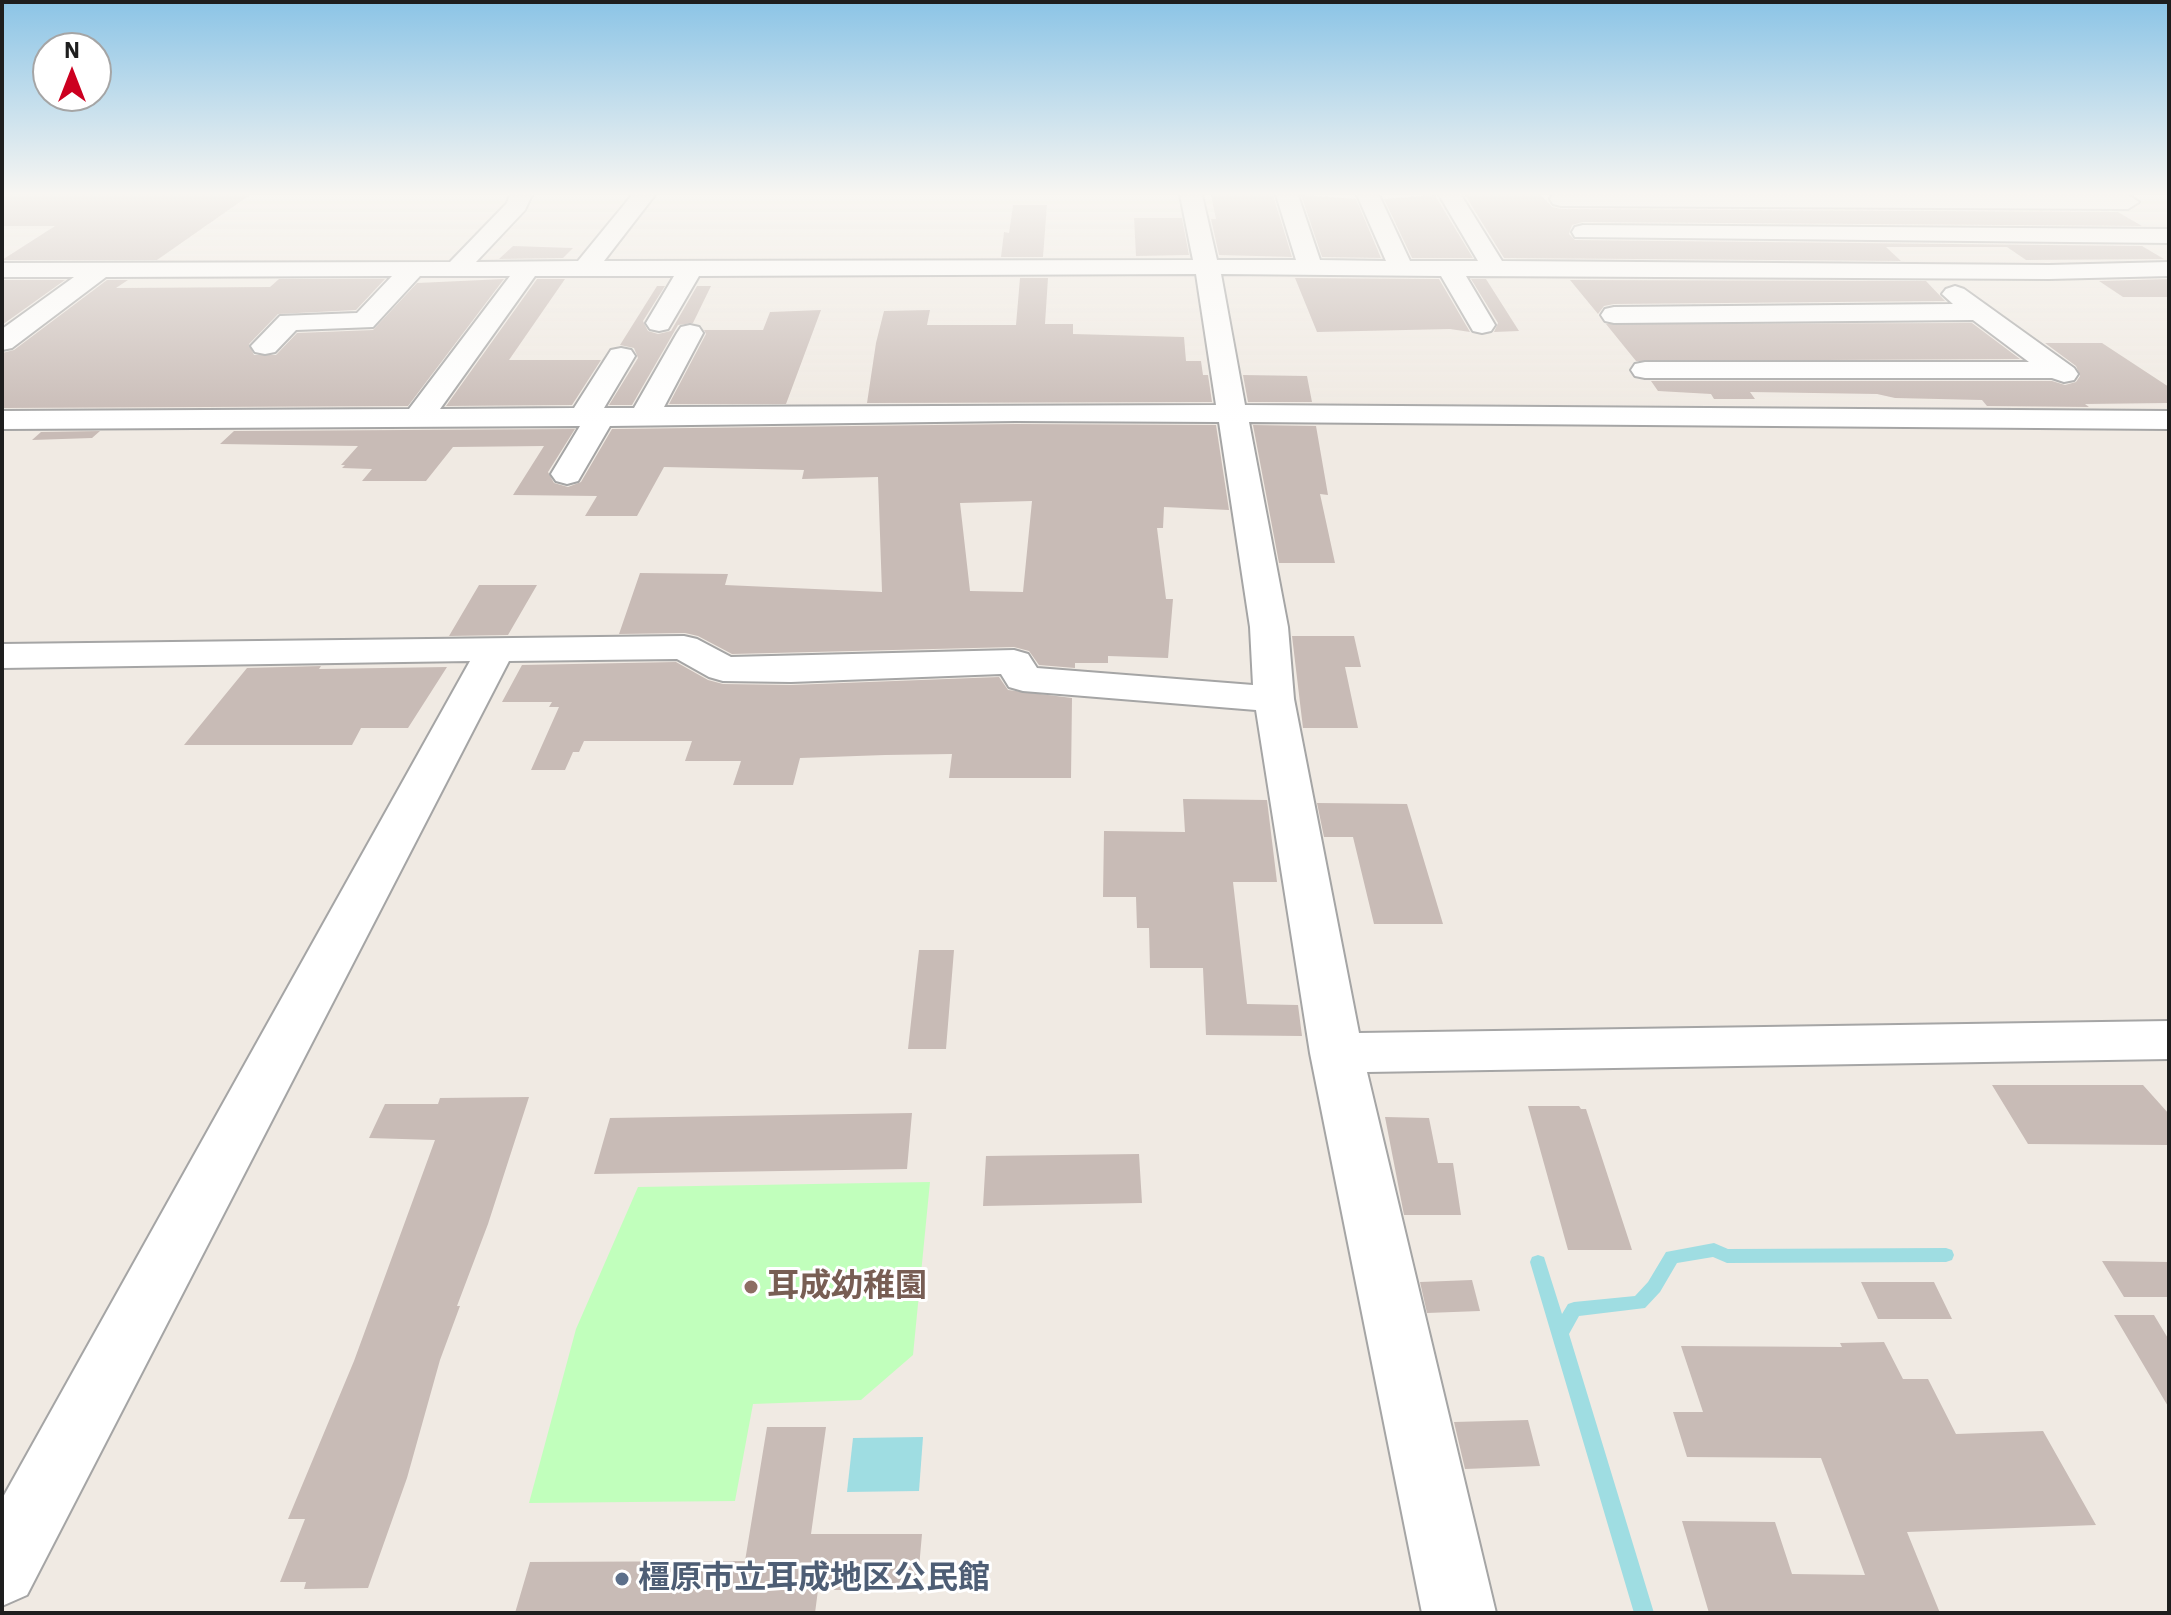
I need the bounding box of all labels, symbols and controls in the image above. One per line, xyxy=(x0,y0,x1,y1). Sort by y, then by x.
north arrow xyxy=(32,32,112,112)
text: N xyxy=(64,35,80,64)
place label: 耳成幼稚園 xyxy=(767,1268,927,1306)
marker: 耳成幼稚園 xyxy=(742,1278,760,1296)
place label: 橿原市立耳成地区公民館 xyxy=(638,1560,990,1598)
marker: 橿原市立耳成地区公民館 xyxy=(613,1570,631,1588)

